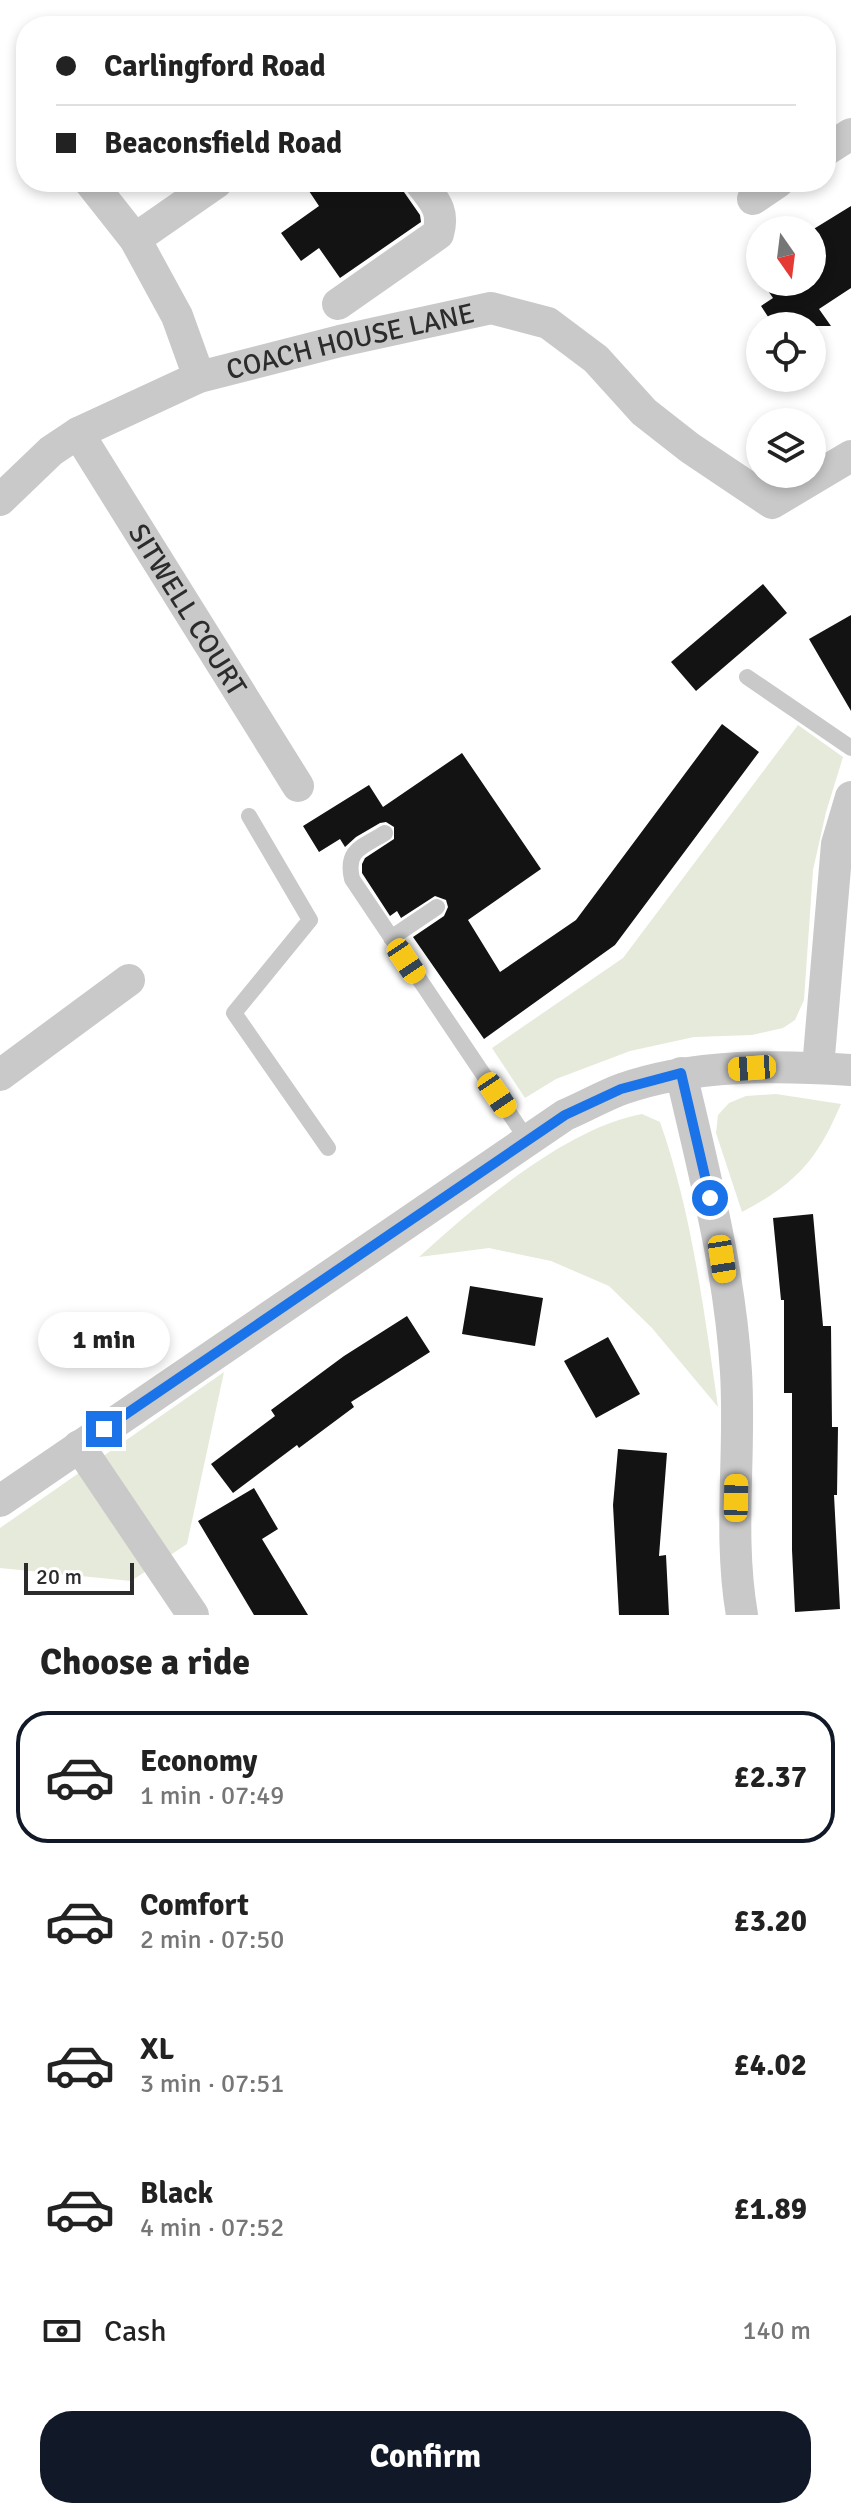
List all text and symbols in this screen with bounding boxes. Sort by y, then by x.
text: Carlingford Road [104,48,326,85]
text: Beaconsfield Road [104,125,342,162]
north arrow [746,216,826,296]
map controls [746,216,826,488]
street label: COACH HOUSE LANE [223,296,477,387]
button: locate [746,312,826,392]
button: layers [746,408,826,488]
street label: SITWELL COURT [121,518,254,702]
car [383,934,429,988]
car [727,1054,777,1082]
car [474,1068,520,1122]
route start [692,1180,728,1216]
car [706,1233,738,1285]
callout: 1 min [38,1313,170,1369]
text: 1 min [73,1324,135,1356]
route end [86,1411,122,1447]
car [724,1474,748,1522]
scale bar [24,1559,134,1595]
text: 20 m [36,1563,82,1590]
text: Choose a ride [40,1640,250,1685]
icon: car [44,1741,116,1813]
text: Economy [140,1743,257,1780]
text: £2.37 [734,1759,807,1796]
text: 1 min · 07:49 [140,1780,284,1812]
icon: car [44,1885,116,1957]
text: Comfort [140,1887,249,1924]
text: £3.20 [734,1903,807,1940]
text: 2 min · 07:50 [140,1924,284,1956]
icon: car [44,2029,116,2101]
text: XL [140,2031,174,2068]
text: £4.02 [734,2047,807,2084]
text: 3 min · 07:51 [140,2068,284,2100]
icon: car [44,2173,116,2245]
text: Black [140,2175,213,2212]
text: £1.89 [734,2191,807,2228]
text: 4 min · 07:52 [140,2212,284,2244]
icon: cash [40,2309,84,2353]
text: Cash [104,2313,167,2350]
text: 140 m [742,2315,811,2347]
button: Confirm [40,2411,811,2503]

